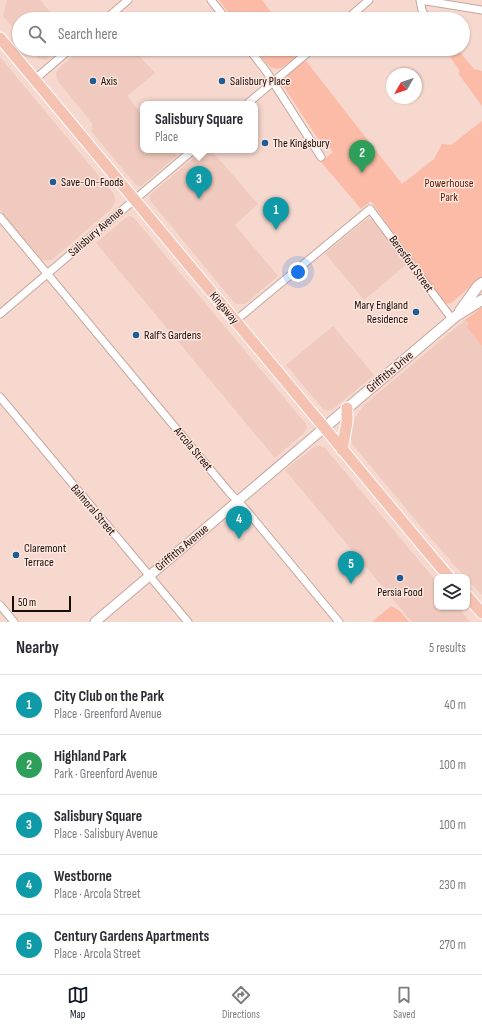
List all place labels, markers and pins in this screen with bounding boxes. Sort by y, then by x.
place label: Axis [100,74,117,89]
place label: Salisbury Place [230,74,291,89]
marker: Axis [88,76,98,86]
marker: Salisbury Place [217,76,227,86]
place label: The Kingsbury [273,136,330,151]
marker: The Kingsbury [260,138,270,148]
pin: 2 [349,140,375,173]
pin: 3 [186,166,212,199]
place label: Save-On-Foods [61,175,124,190]
marker: Save-On-Foods [48,177,58,187]
pin: 1 [263,197,289,230]
place label: Mary England Residence [354,298,408,327]
marker: Mary England Residence [411,307,421,317]
place label: Ralf's Gardens [144,328,201,343]
marker: Ralf's Gardens [131,330,141,340]
pin: 4 [226,506,252,539]
place label: Claremont Terrace [24,541,67,570]
marker: Claremont Terrace [11,550,21,560]
pin: 5 [338,551,364,584]
marker: Persia Food [395,573,405,583]
place label: Persia Food [377,585,423,600]

